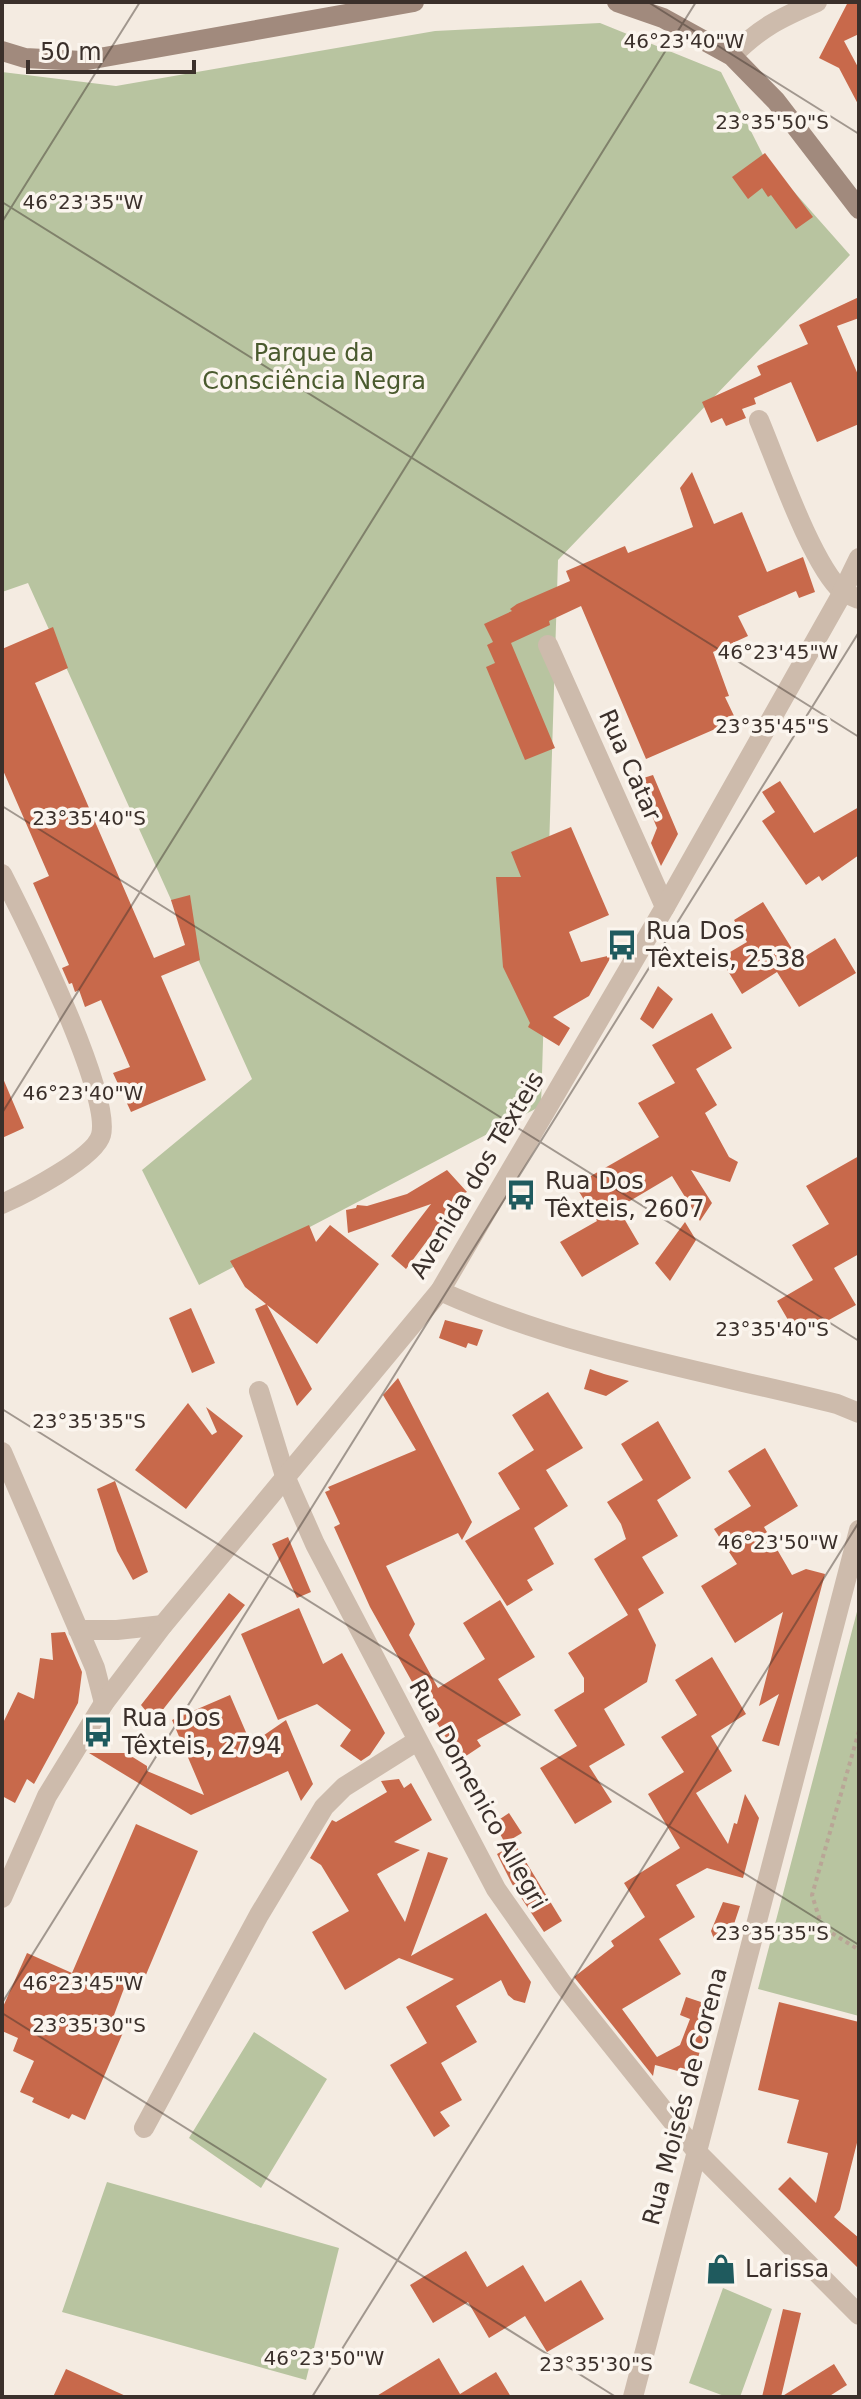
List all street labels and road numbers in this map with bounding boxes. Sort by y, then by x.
street label: Rua Catar [593,705,667,825]
street label: Avenida dos Têxteis [404,1066,550,1284]
street label: Rua Domenico Allegri [403,1674,553,1914]
street label: Rua Moisés de Corena [637,1964,733,2228]

